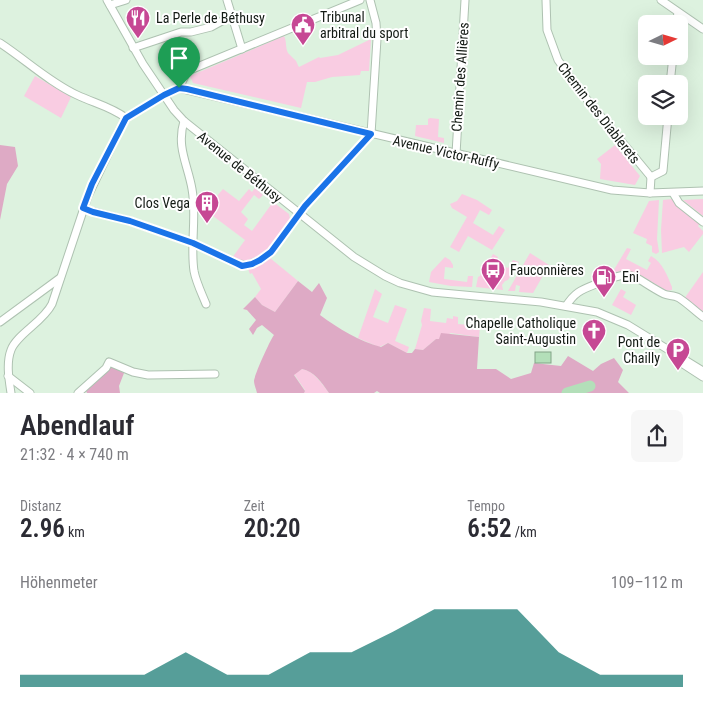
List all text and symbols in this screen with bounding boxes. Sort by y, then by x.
restaurant icon: La Perle de Béthusy [125,5,151,39]
place label: Tribunal arbitral du sport [320,9,408,41]
place label: La Perle de Béthusy [156,10,265,26]
public building icon: Tribunal arbitral du sport [290,12,316,46]
north arrow [638,15,688,65]
map controls [638,15,688,125]
street label: Chemin des Allières [448,22,472,132]
pin [158,37,200,88]
icon: arrive [165,44,193,72]
street label: Chemin des Diablerets [555,59,643,167]
button: layers [638,75,688,125]
street label: Avenue de Béthusy [194,128,286,206]
street label: Avenue Victor-Ruffy [391,132,501,172]
building icon: Clos Vega [194,190,220,224]
place label: Clos Vega [135,195,190,211]
bus stop icon: Fauconnières [480,257,506,291]
place label: Fauconnières [510,262,584,278]
fuel station icon: Eni [591,264,617,298]
place label: Eni [622,269,639,285]
place label: Chapelle Catholique Saint-Augustin [466,315,576,347]
church icon: Chapelle Catholique Saint-Augustin [581,318,607,352]
place label: Pont de Chailly [618,334,660,366]
parking icon: Pont de Chailly [665,337,691,371]
text: Abendlauf [20,409,134,442]
button: share [631,410,683,462]
text: 21:32 · 4 × 740 m [20,445,129,464]
text: Distanz [20,498,61,514]
text: Zeit [244,498,265,514]
text: Tempo [467,498,505,514]
text: 2.96 [20,514,65,543]
text: 20:20 [244,514,301,543]
text: 6:52 [467,514,512,543]
text: km [65,524,85,540]
text: /km [512,524,537,540]
text: Höhenmeter [20,573,98,592]
text: 109–112 m [611,573,683,592]

